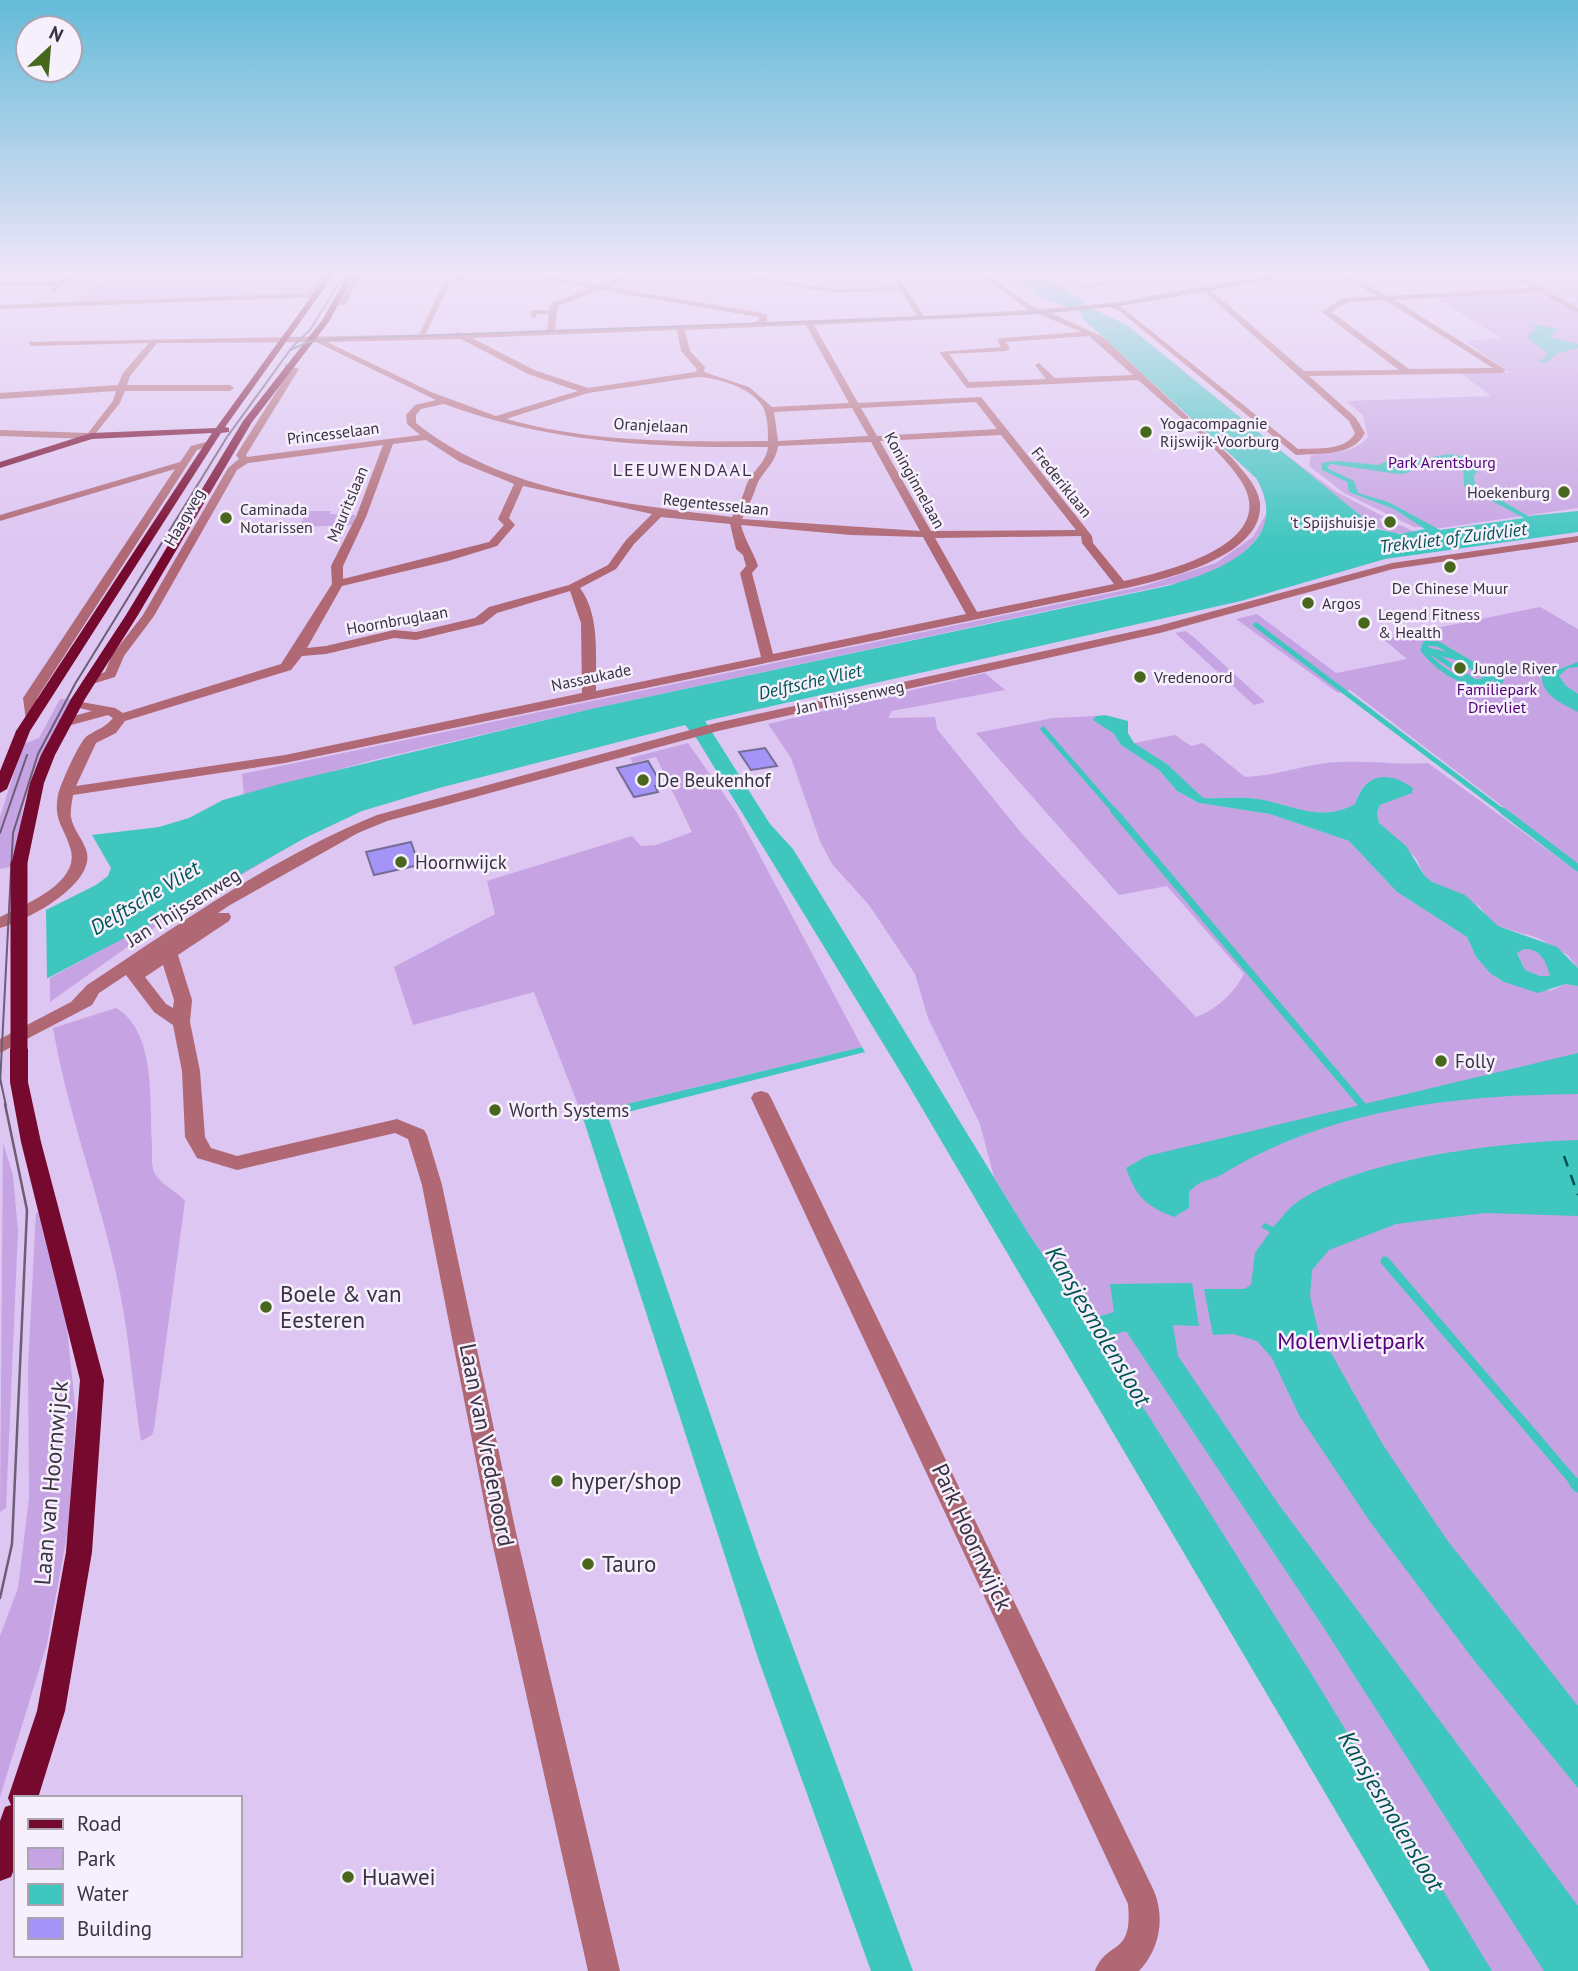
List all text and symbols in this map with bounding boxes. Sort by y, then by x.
north arrow [14,14,84,84]
text: N [46,20,67,47]
street label: Oranjelaan [613,413,689,437]
place label: Yogacompagnie Rijswijk-Voorburg [1160,413,1279,451]
street label: Princesselaan [286,417,380,449]
marker: Yogacompagnie Rijswijk-Voorburg [1138,424,1154,440]
street label: Koninginnelaan [880,428,950,532]
street label: Frederiklaan [1027,443,1097,521]
park label: Park Arentsburg [1388,452,1496,472]
district label: LEEUWENDAAL [613,458,753,481]
street label: Mauritslaan [322,463,372,545]
place label: Hoekenburg [1467,482,1550,502]
marker: Hoekenburg [1556,484,1572,500]
street label: Haagweg [159,485,209,549]
street label: Regentesselaan [662,488,770,520]
place label: Caminada Notarissen [240,499,313,537]
marker: Caminada Notarissen [218,510,234,526]
place label: 't Spijshuisje [1290,512,1376,532]
marker: 't Spijshuisje [1382,514,1398,530]
water label: Trekvliet of Zuidvliet [1378,517,1529,558]
marker: De Chinese Muur [1442,559,1458,575]
place label: De Chinese Muur [1392,578,1509,598]
place label: Argos [1322,593,1361,613]
marker: Argos [1300,595,1316,611]
street label: Hoornbruglaan [345,601,449,639]
place label: Legend Fitness & Health [1378,604,1480,642]
marker: Legend Fitness & Health [1356,615,1372,631]
water label: Delftsche Vliet [756,658,865,705]
place label: Jungle River [1473,658,1557,678]
street label: Nassaukade [549,659,633,695]
marker: Jungle River [1452,660,1468,676]
place label: Vredenoord [1153,667,1233,687]
marker: Vredenoord [1132,669,1148,685]
street label: Jan Thijssenweg [793,676,906,718]
park label: Familiepark Drievliet [1457,679,1537,717]
place label: De Beukenhof [657,768,771,792]
marker: De Beukenhof [635,772,651,788]
place label: Hoornwijck [415,850,507,874]
water label: Delftsche Vliet [85,854,206,941]
marker: Hoornwijck [393,854,409,870]
street label: Jan Thijssenweg [121,862,245,952]
place label: Folly [1455,1049,1495,1073]
marker: Folly [1433,1053,1449,1069]
place label: Worth Systems [509,1098,629,1122]
marker: Worth Systems [487,1102,503,1118]
water label: Kansjesmolensloot [1038,1240,1159,1413]
place label: Boele & van Eesteren [280,1279,402,1334]
marker: Boele & van Eesteren [258,1299,274,1315]
park label: Molenvlietpark [1277,1326,1425,1355]
street label: Laan van Vredenoord [454,1341,521,1549]
street label: Laan van Hoornwijck [27,1380,74,1586]
street label: Park Hoornwijck [926,1459,1019,1615]
place label: hyper/shop [571,1466,681,1495]
marker: hyper/shop [549,1473,565,1489]
place label: Tauro [602,1549,656,1578]
marker: Tauro [580,1556,596,1572]
water label: Kansjesmolensloot [1331,1725,1452,1898]
legend [14,1796,242,1957]
text: Road [77,1810,121,1837]
text: Park [77,1845,116,1872]
place label: Huawei [362,1862,436,1891]
marker: Huawei [340,1869,356,1885]
text: Water [77,1880,129,1907]
text: Building [77,1915,152,1942]

